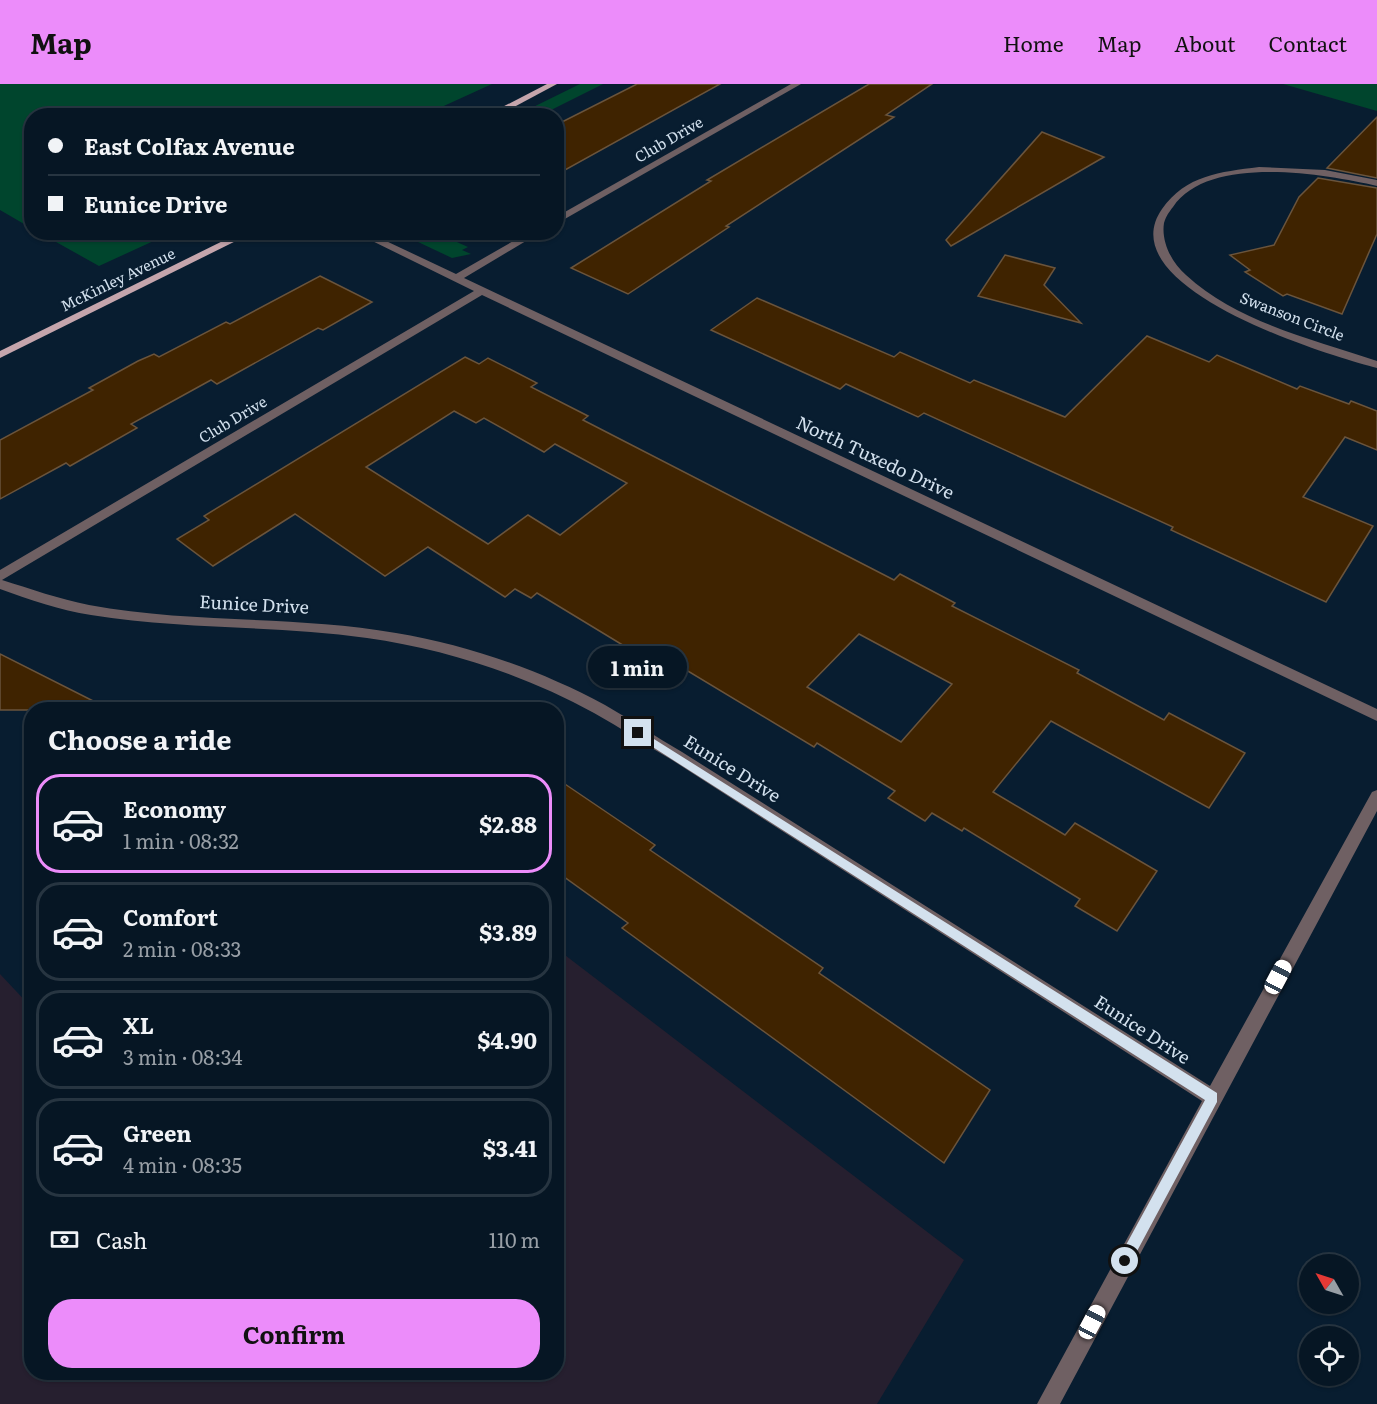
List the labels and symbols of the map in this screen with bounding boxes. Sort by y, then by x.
street label: Club Drive [630,110,707,168]
street label: McKinley Avenue [56,241,179,316]
street label: Swanson Circle [1237,285,1348,346]
street label: Club Drive [194,389,271,448]
street label: North Tuxedo Drive [792,408,959,505]
street label: Eunice Drive [199,587,310,620]
callout: 1 min [588,646,688,688]
route end [624,719,651,746]
street label: Eunice Drive [679,727,786,808]
car [1262,957,1294,997]
street label: Eunice Drive [1089,988,1196,1070]
route start [1111,1247,1138,1274]
north arrow [1299,1254,1359,1314]
car [1076,1302,1108,1342]

